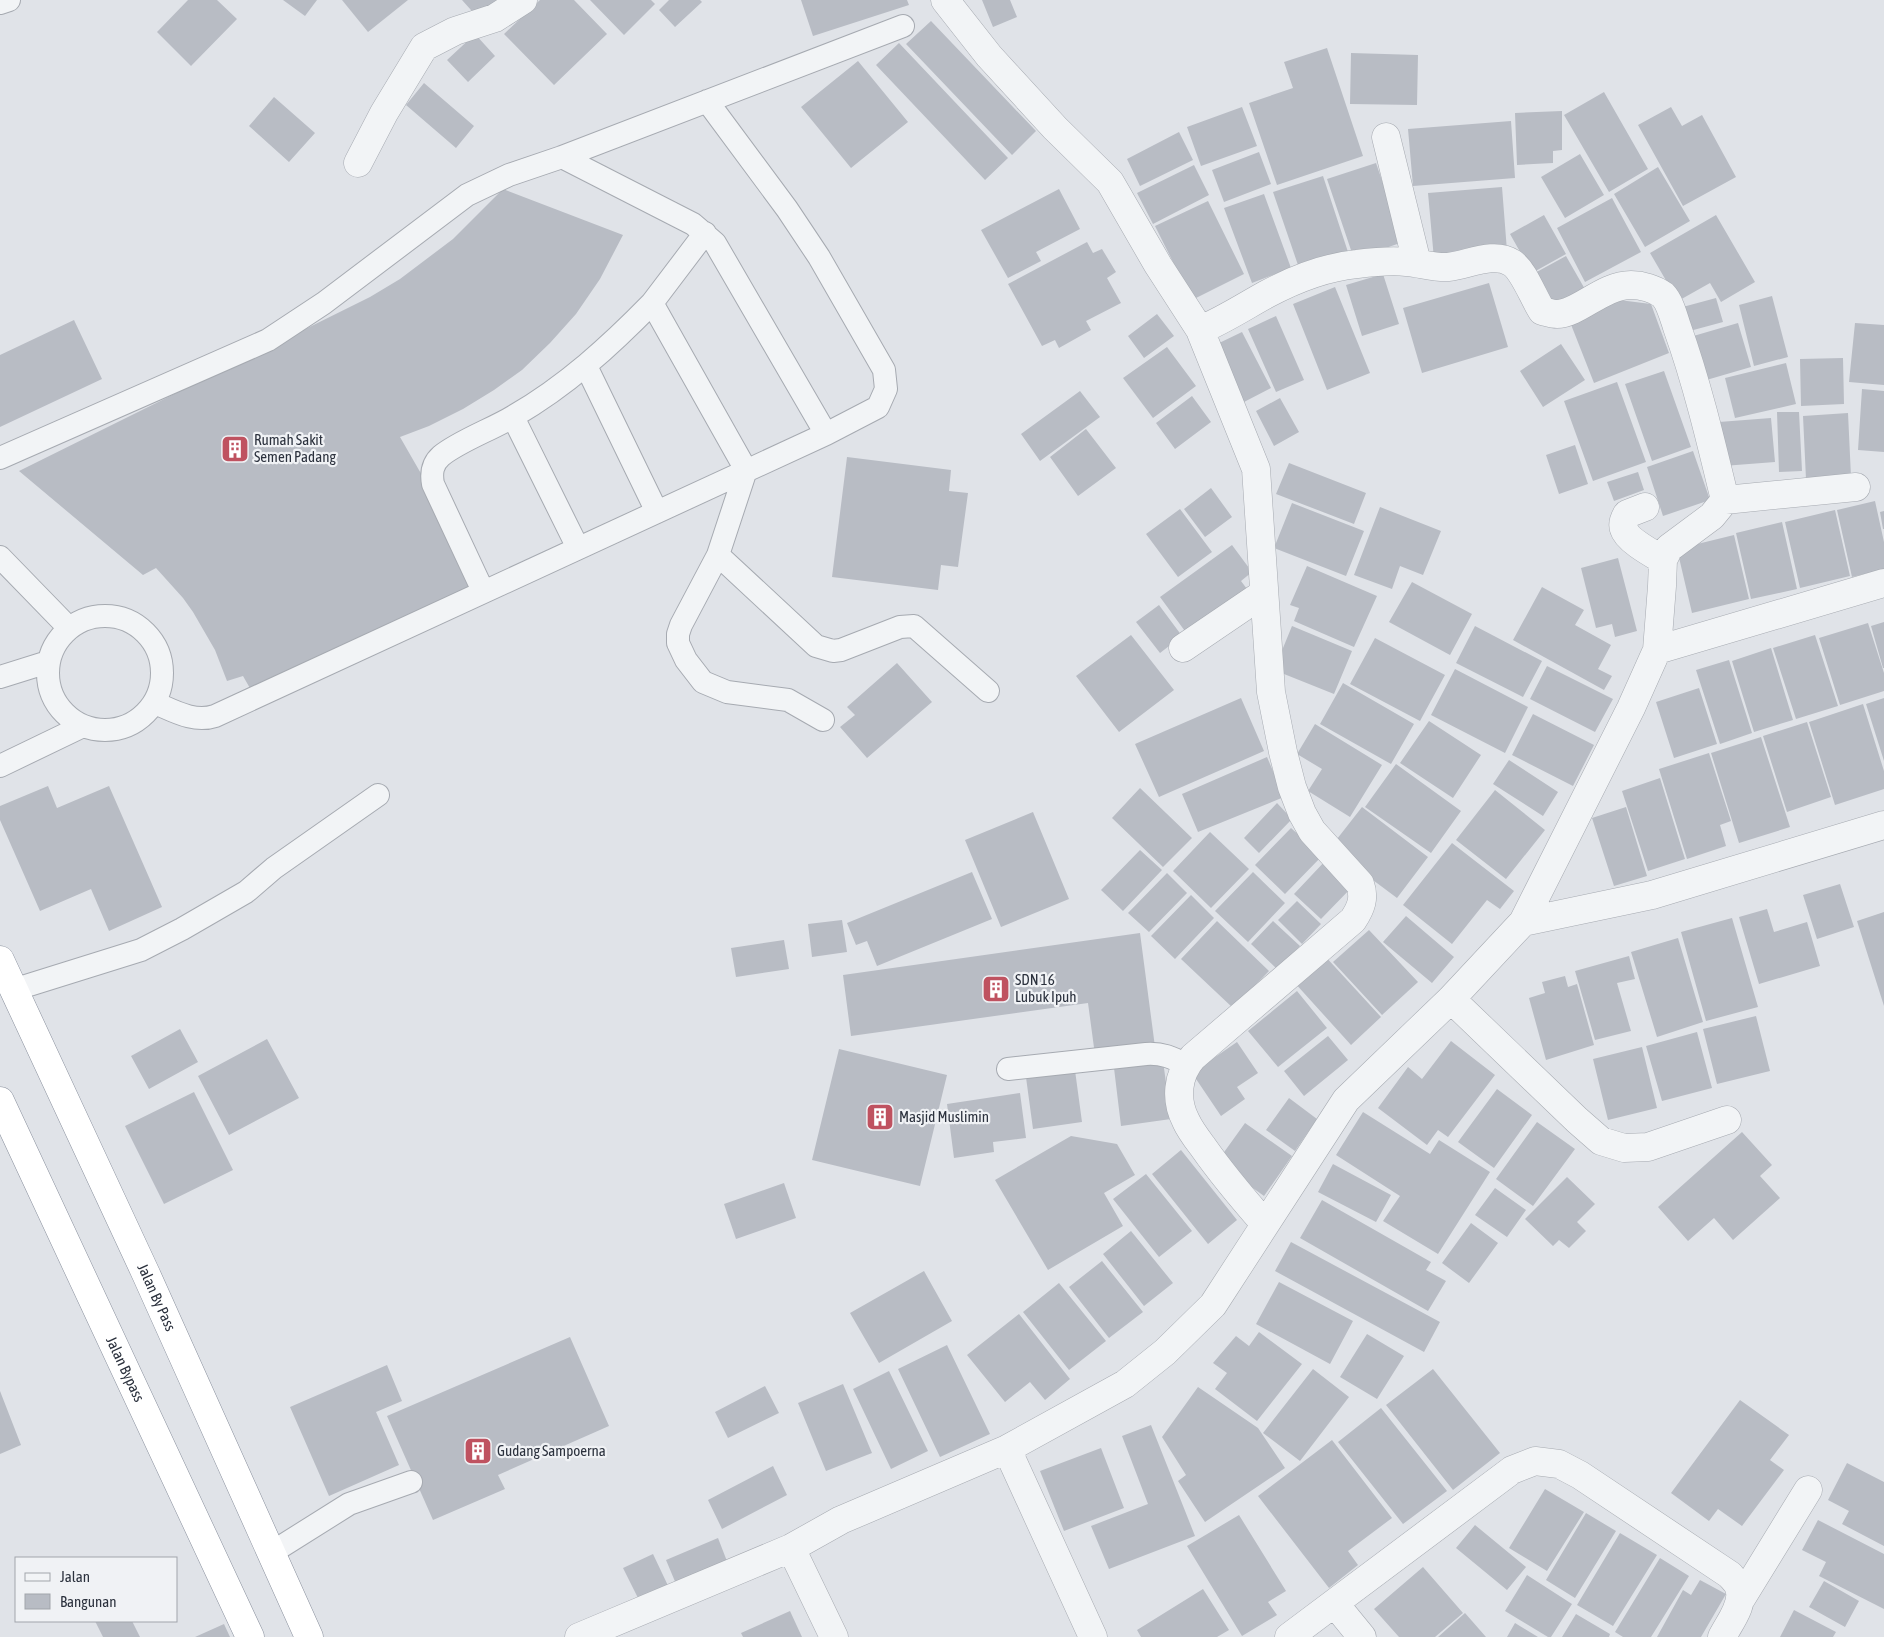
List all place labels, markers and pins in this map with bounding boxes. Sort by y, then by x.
place label: Rumah Sakit Semen Padang [254,431,336,465]
building icon: Rumah Sakit Semen Padang [220,434,250,464]
place label: SDN 16 Lubuk Ipuh [1015,971,1077,1005]
building icon: SDN 16 Lubuk Ipuh [981,974,1011,1004]
building icon: Masjid Muslimin [865,1102,895,1132]
place label: Masjid Muslimin [899,1108,989,1125]
building icon: Gudang Sampoerna [463,1436,493,1466]
place label: Gudang Sampoerna [497,1442,606,1459]

